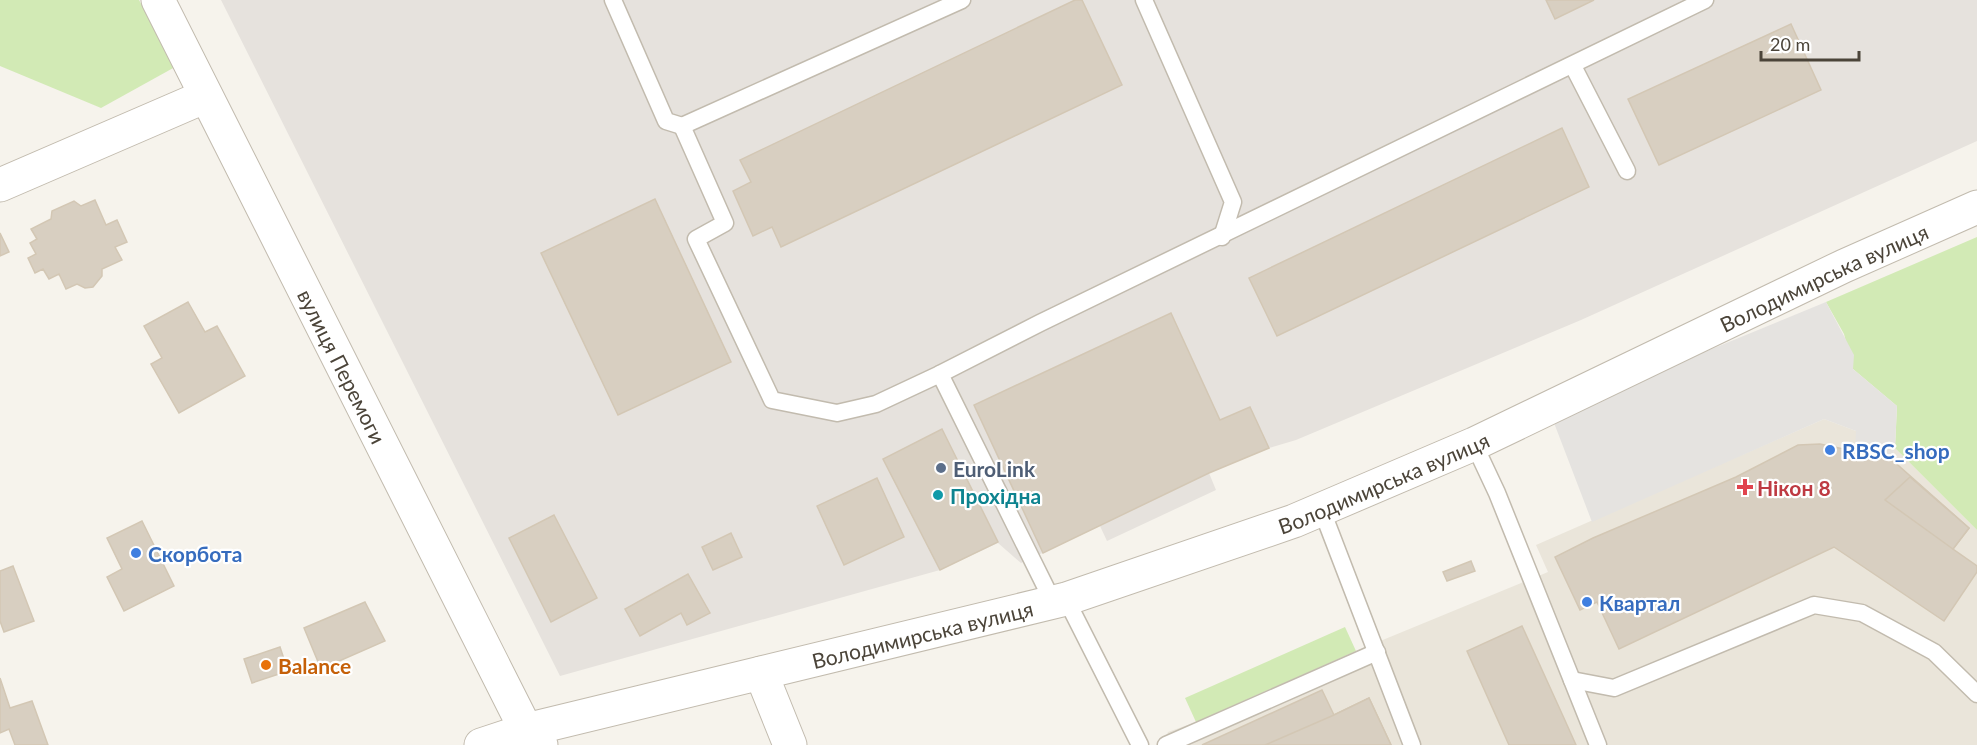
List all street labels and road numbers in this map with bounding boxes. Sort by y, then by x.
street label: Володимирська вулиця [1715,218,1932,336]
street label: вулиця Перемоги [293,285,392,447]
street label: Володимирська вулиця [1275,426,1493,538]
street label: Володимирська вулиця [809,595,1036,673]

